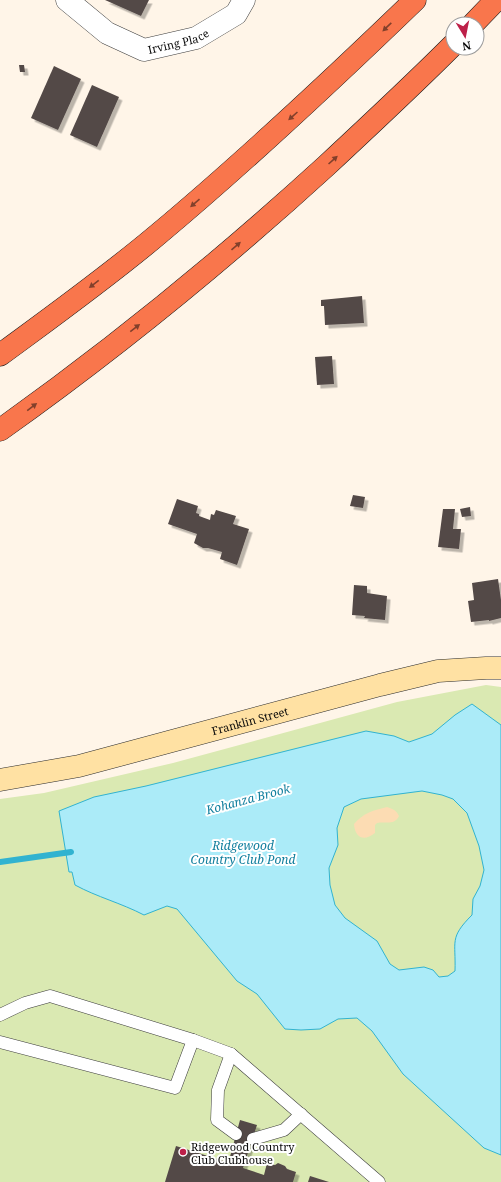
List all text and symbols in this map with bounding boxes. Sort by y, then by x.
north arrow [445,16,485,56]
one-way arrow [382,22,392,32]
street label: Irving Place [146,25,211,56]
text: N [461,38,472,55]
one-way arrow [288,111,297,120]
one-way arrow [328,155,338,164]
one-way arrow [190,198,201,207]
one-way arrow [230,242,241,251]
one-way arrow [89,280,100,289]
one-way arrow [129,324,140,332]
one-way arrow [26,403,37,411]
street label: Franklin Street [210,703,290,738]
water label: Kohanza Brook [203,779,293,819]
water label: Ridgewood Country Club Pond [191,837,296,868]
place label: Ridgewood Country Club Clubhouse [191,1139,295,1167]
marker: Ridgewood Country Club Clubhouse [178,1147,188,1157]

